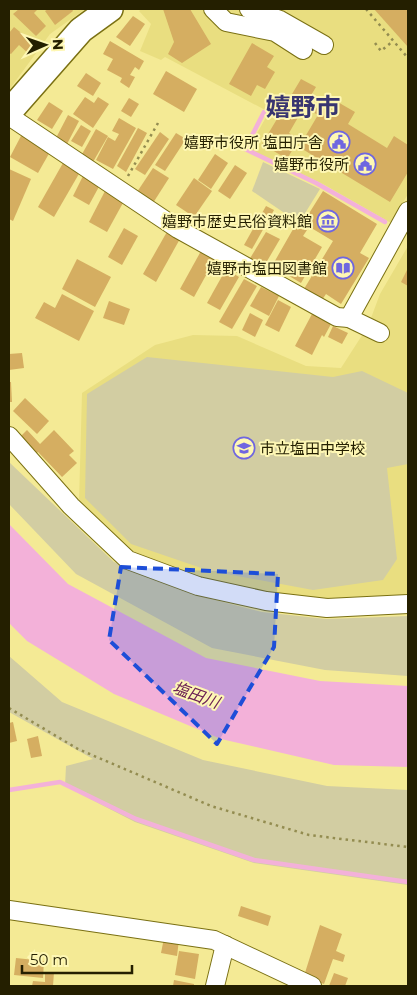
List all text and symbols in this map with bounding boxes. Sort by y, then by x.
north arrow [20,20,70,70]
text: N [49,39,67,51]
district label: 嬉野市 [265,92,341,122]
public building icon: 嬉野市役所 塩田庁舎 [327,130,351,154]
place label: 嬉野市役所 塩田庁舎 [184,133,323,152]
public building icon: 嬉野市役所 [353,152,377,176]
place label: 嬉野市役所 [274,155,349,174]
museum icon: 嬉野市歴史民俗資料館 [316,209,340,233]
place label: 嬉野市歴史民俗資料館 [162,212,312,231]
library icon: 嬉野市塩田図書館 [331,256,355,280]
place label: 嬉野市塩田図書館 [207,259,327,278]
school or university icon: 市立塩田中学校 [232,436,256,460]
place label: 市立塩田中学校 [260,439,365,458]
water label: 塩田川 [170,678,224,713]
scale bar [22,942,132,974]
text: 50 m [30,950,68,969]

